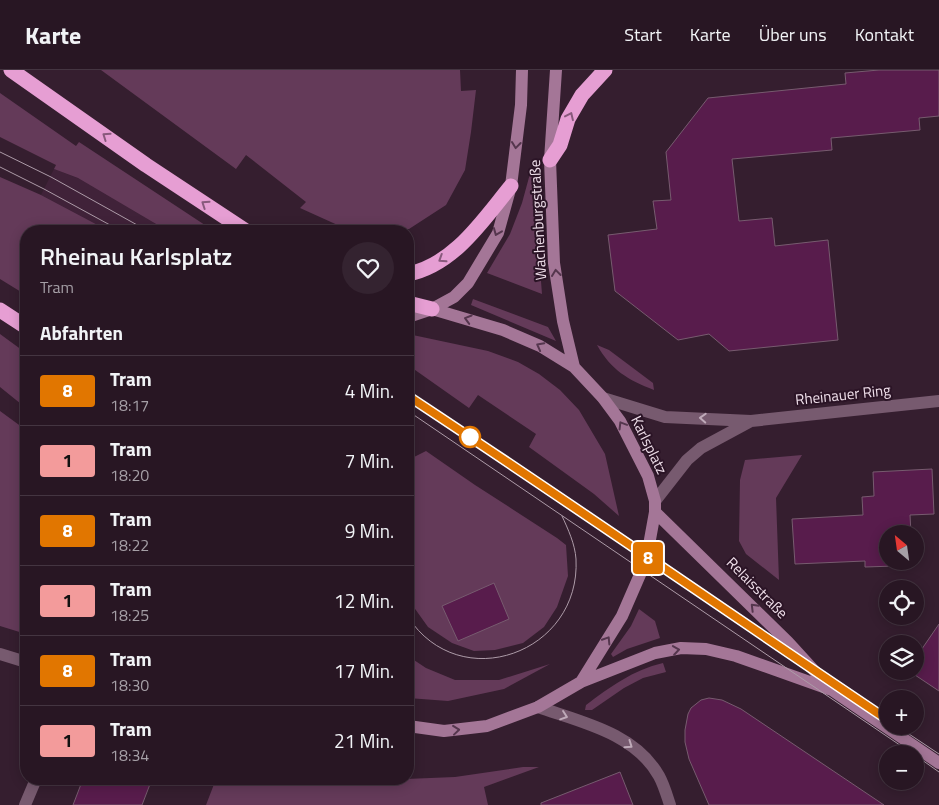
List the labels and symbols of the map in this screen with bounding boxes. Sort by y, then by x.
one-way arrow [564,113,574,122]
one-way arrow [103,134,112,142]
one-way arrow [511,141,522,149]
street label: Wachenburgstraße [523,159,552,281]
one-way arrow [201,201,211,210]
one-way arrow [493,227,503,236]
one-way arrow [438,252,447,262]
one-way arrow [551,269,562,277]
one-way arrow [464,315,472,325]
one-way arrow [536,342,545,352]
street label: Rheinauer Ring [794,378,892,411]
street label: Karlsplatz [625,412,674,478]
one-way arrow [698,413,706,424]
one-way arrow [618,422,628,431]
unlabelled marker [459,426,481,448]
north arrow [879,525,924,570]
line badge: 8 [632,542,664,574]
street label: Relaisstraße [721,552,793,624]
one-way arrow [751,604,760,613]
one-way arrow [600,637,610,646]
one-way arrow [672,645,681,655]
one-way arrow [559,710,568,720]
one-way arrow [452,725,460,736]
one-way arrow [624,739,633,748]

